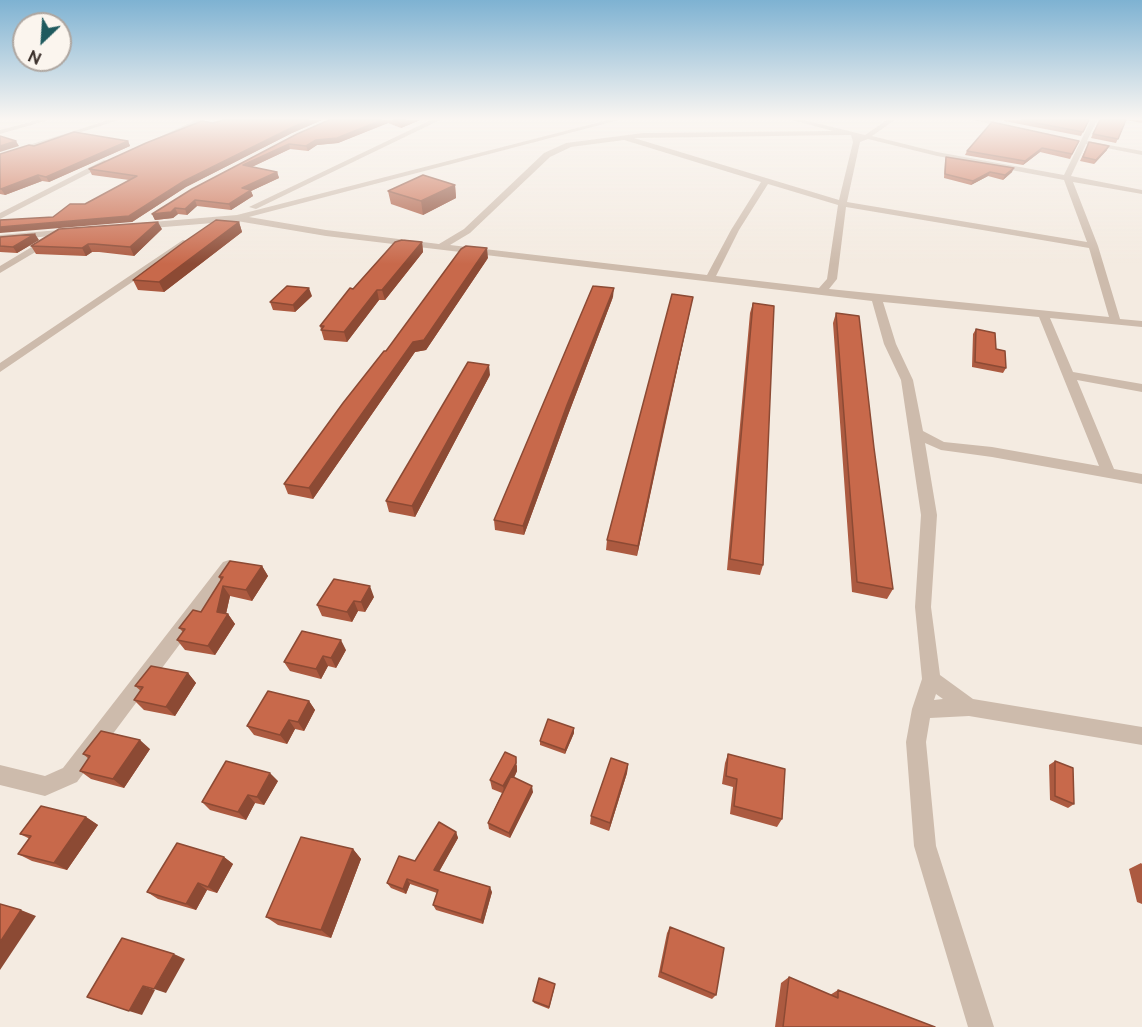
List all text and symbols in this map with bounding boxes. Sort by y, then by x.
north arrow [12,12,72,72]
text: N [25,46,45,68]

